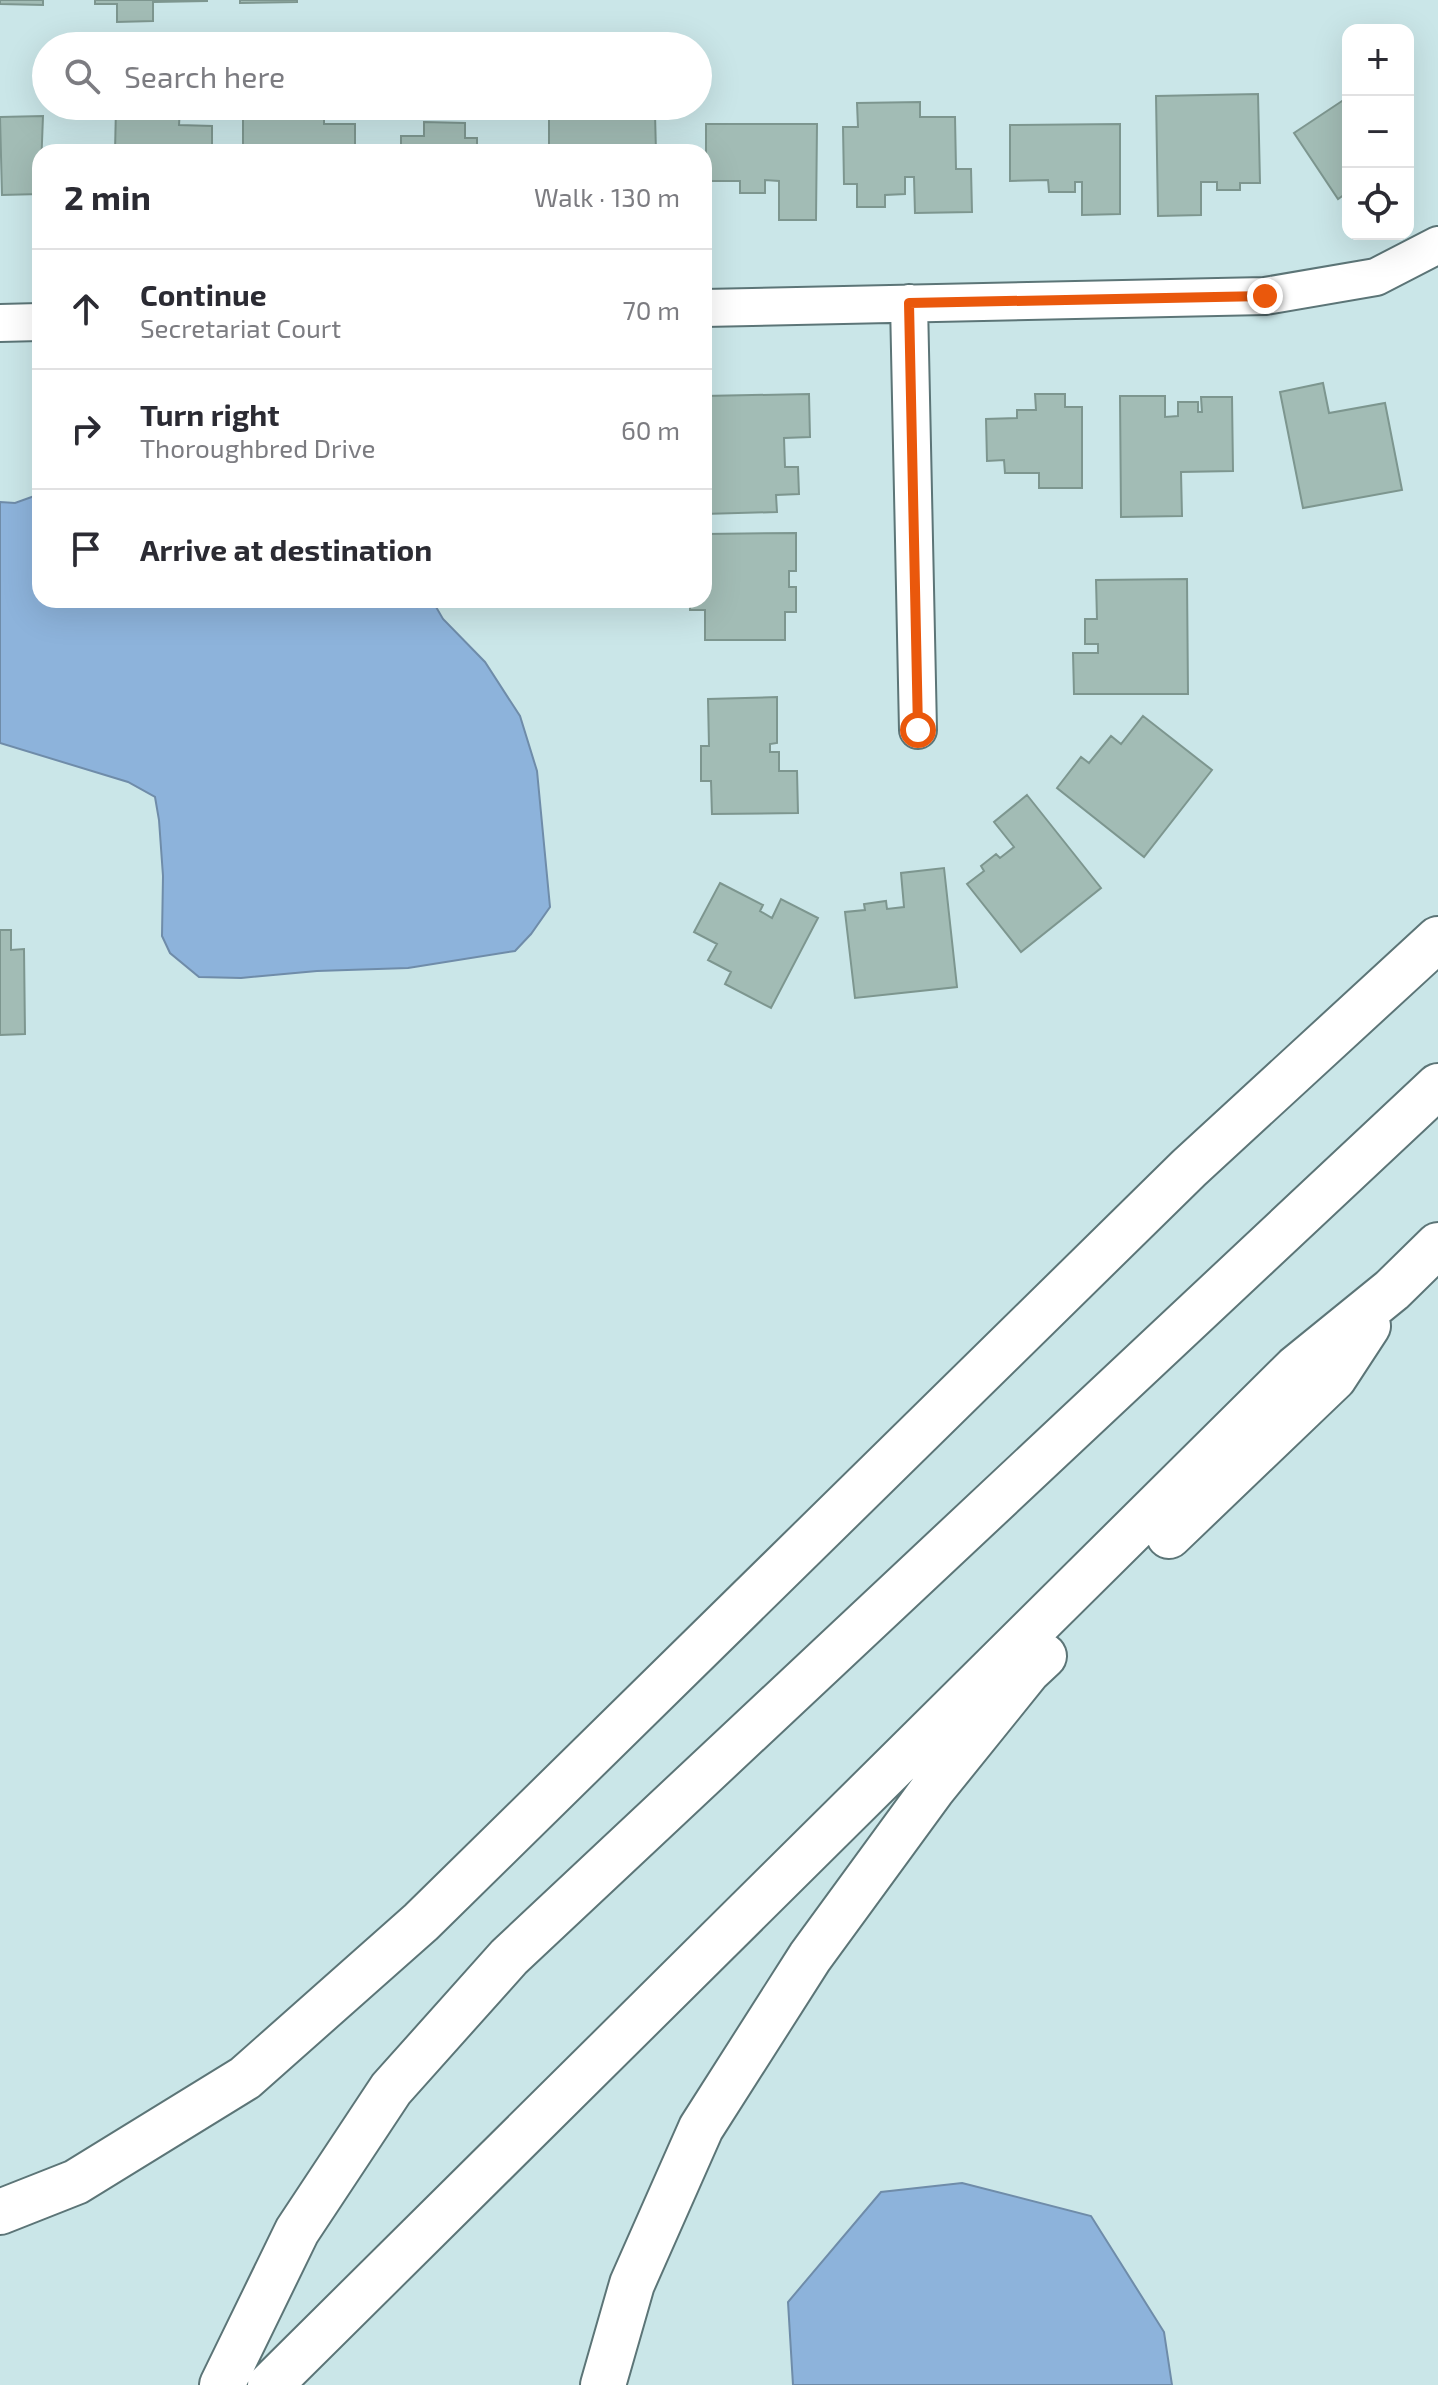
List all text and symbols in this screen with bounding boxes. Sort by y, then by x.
map controls [1342,24,1414,240]
button: + [1342,24,1414,96]
search box [32,32,712,120]
icon: search [60,54,104,98]
text: Search here [124,58,285,94]
button: − [1342,96,1414,168]
button: locate [1342,168,1414,240]
text: 2 min [64,176,151,217]
text: Walk · 130 m [534,181,680,212]
text: Continue [140,276,267,312]
route end [1247,278,1283,314]
icon: ahead [64,287,108,331]
text: 70 m [622,294,680,325]
text: Secretariat Court [140,312,341,343]
text: Turn right [140,396,280,432]
icon: right [64,407,108,451]
text: 60 m [621,414,680,445]
text: Thoroughbred Drive [140,432,376,463]
icon: arrive [64,527,108,571]
text: Arrive at destination [140,531,432,567]
route start [900,712,936,748]

